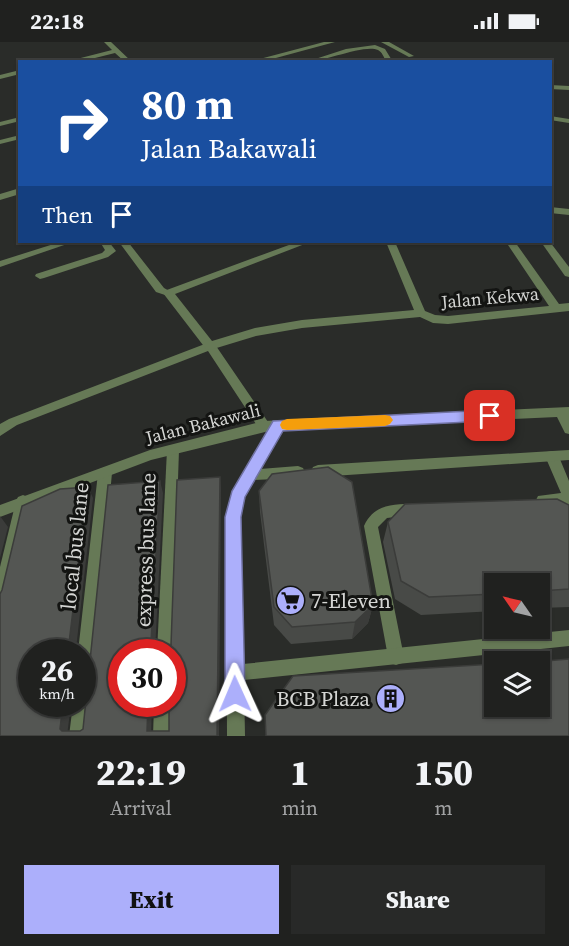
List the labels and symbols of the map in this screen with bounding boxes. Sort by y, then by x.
street label: Jalan Kekwa [439,281,541,314]
pin [464,390,515,441]
street label: Jalan Bakawali [142,397,263,450]
street label: express bus lane [128,472,163,628]
street label: local bus lane [53,481,96,611]
north arrow [484,573,550,639]
supermarket icon: 7-Eleven [274,585,306,617]
place label: 7-Eleven [311,586,391,615]
speed limit sign: 30 [108,639,186,717]
position arrow [203,662,267,726]
building icon: BCB Plaza [375,683,407,715]
place label: BCB Plaza [276,684,370,713]

